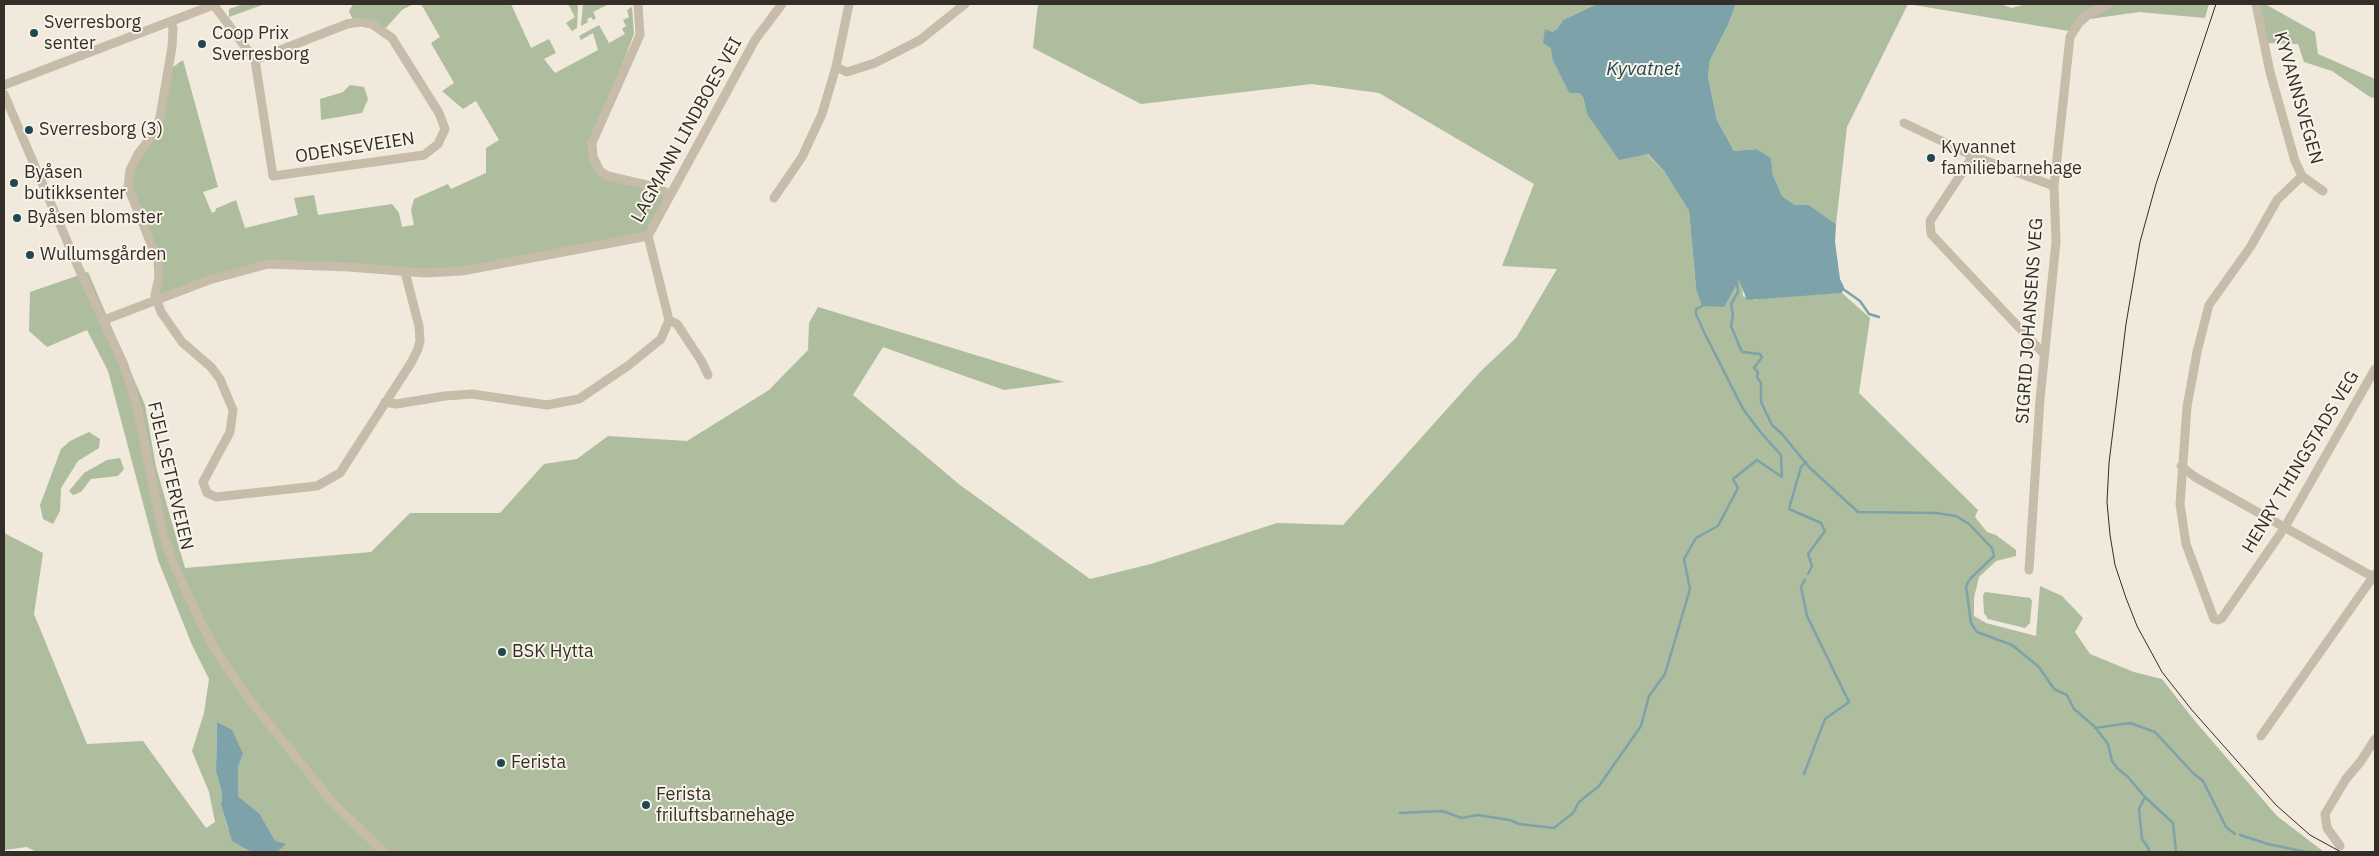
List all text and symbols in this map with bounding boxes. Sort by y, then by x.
place label: Sverresborg senter [44,12,141,54]
place label: Coop Prix Sverresborg [212,23,309,66]
marker: Sverresborg senter [28,27,40,39]
street label: KYVANNSVEGEN [2269,29,2327,167]
street label: LAGMANN LINDBOES VEI [627,34,747,226]
marker: Coop Prix Sverresborg [196,38,208,50]
water label: Kyvatnet [1606,59,1680,81]
place label: Sverresborg (3) [39,119,163,141]
marker: Sverresborg (3) [23,124,35,136]
street label: ODENSEVEIEN [294,128,416,168]
place label: Kyvannet familiebarnehage [1941,137,2082,180]
marker: Kyvannet familiebarnehage [1925,152,1937,164]
place label: Byåsen butikksenter [24,162,126,204]
marker: Byåsen butikksenter [8,177,20,189]
place label: Byåsen blomster [27,207,163,229]
marker: Byåsen blomster [11,212,23,224]
street label: SIGRID JOHANSENS VEG [2012,217,2048,425]
place label: Wullumsgården [40,244,167,266]
marker: Wullumsgården [24,249,36,261]
street label: HENRY THINGSTADS VEG [2238,367,2364,557]
street label: FJELLSETERVEIEN [142,400,198,552]
place label: BSK Hytta [512,641,594,663]
marker: BSK Hytta [496,646,508,658]
place label: Ferista [511,752,566,774]
marker: Ferista [495,757,507,769]
place label: Ferista friluftsbarnehage [656,784,795,826]
marker: Ferista friluftsbarnehage [640,799,652,811]

